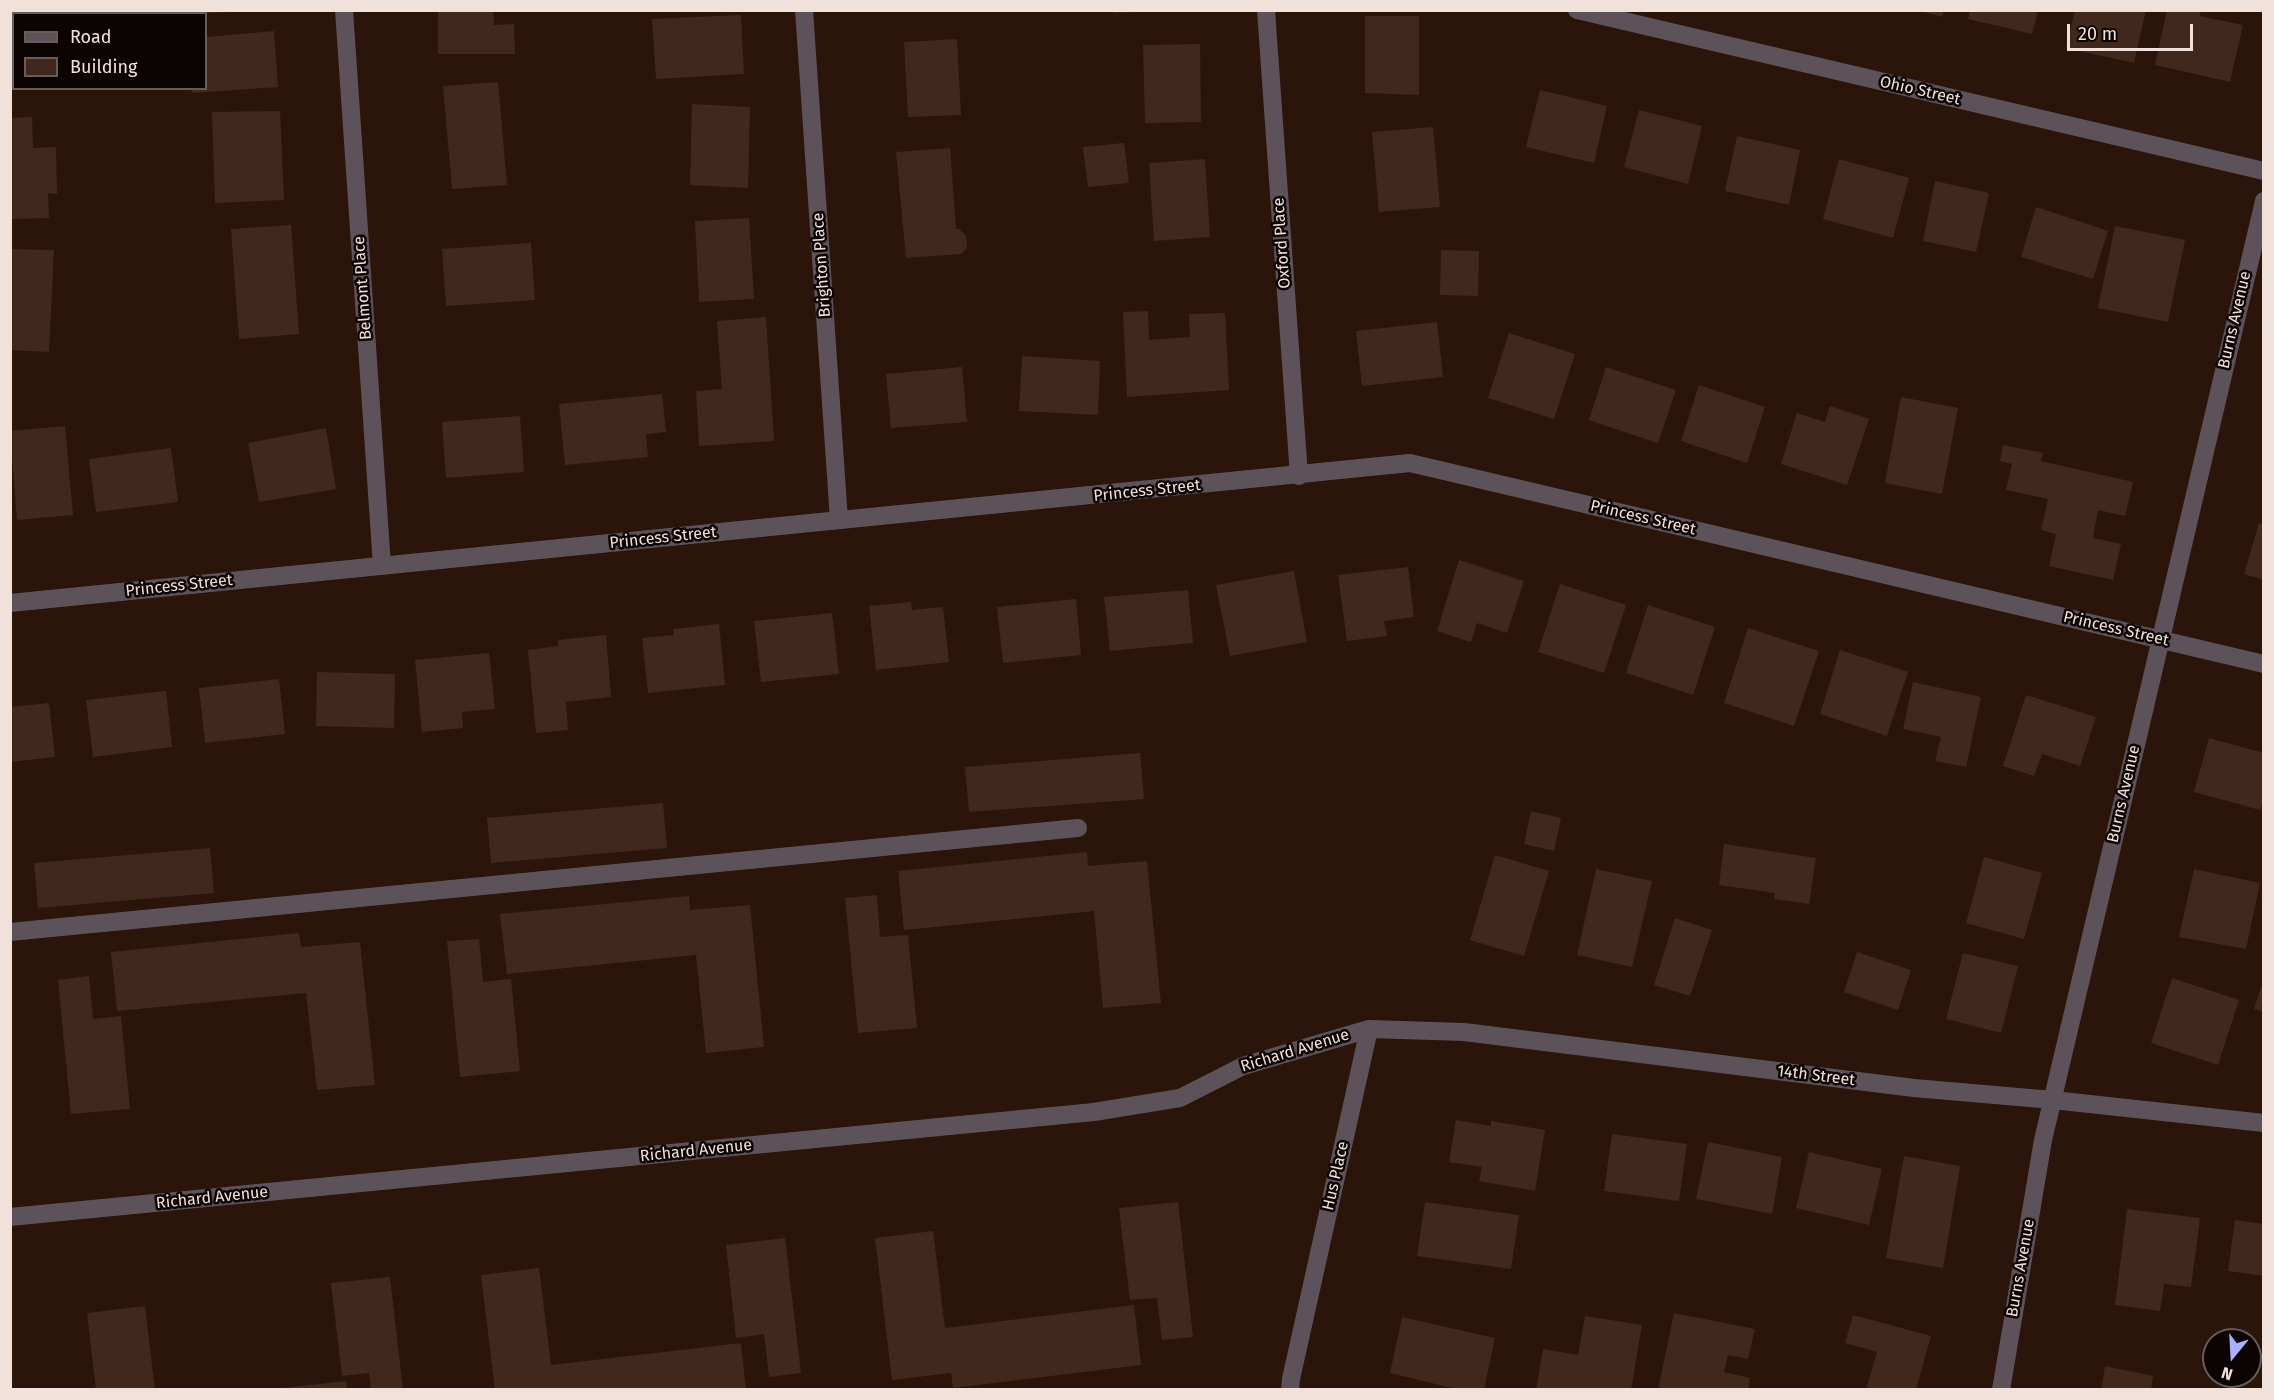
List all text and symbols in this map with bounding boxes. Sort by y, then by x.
legend [12,12,207,90]
scale bar [2070,12,2196,50]
text: 20 m [2078,23,2117,45]
text: Road [70,26,112,48]
text: Building [70,56,137,78]
street label: Ohio Street [1878,72,1962,110]
street label: Oxford Place [1269,197,1295,289]
street label: Brighton Place [809,212,835,318]
street label: Belmont Place [350,235,376,341]
street label: Burns Avenue [2214,269,2256,371]
street label: Princess Street [1093,476,1201,506]
street label: Princess Street [1588,497,1698,539]
street label: Princess Street [609,523,717,553]
street label: Princess Street [125,571,233,601]
street label: Princess Street [2061,608,2171,650]
street label: Burns Avenue [2103,743,2145,845]
street label: Richard Avenue [1238,1025,1352,1077]
street label: 14th Street [1776,1062,1856,1090]
street label: Richard Avenue [639,1136,753,1166]
street label: Hus Place [1319,1140,1353,1212]
street label: Richard Avenue [155,1183,269,1213]
street label: Burns Avenue [2003,1217,2039,1319]
north arrow [2202,1328,2262,1388]
text: N [2219,1363,2235,1384]

